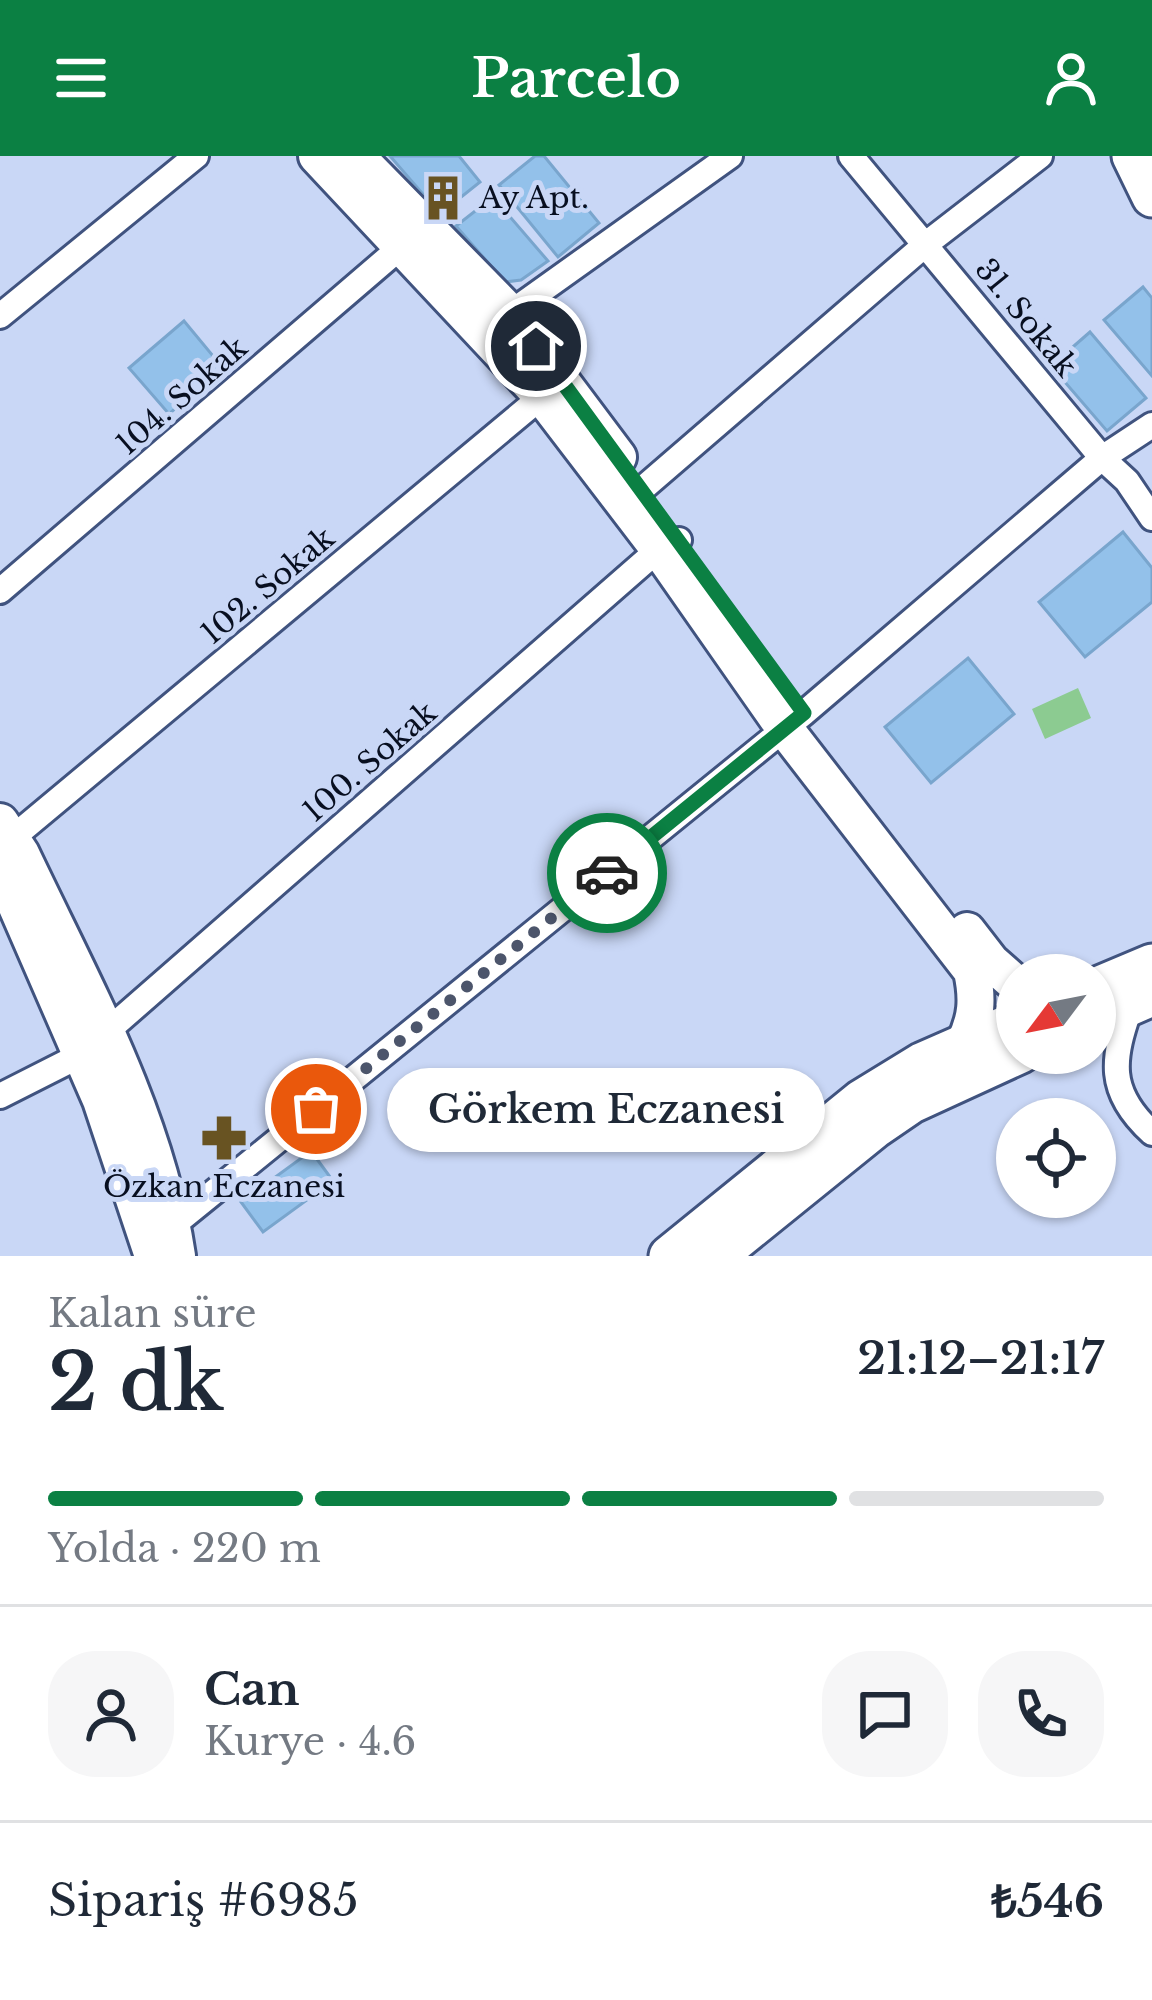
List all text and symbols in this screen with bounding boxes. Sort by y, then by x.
icon: menu [48,45,114,111]
text: Parcelo [471,45,681,112]
icon: person [1038,45,1104,111]
building icon: Ay Apt. [418,173,468,223]
place label: Ay Apt. [478,179,589,216]
street label: 31. Sokak [968,251,1085,385]
pin [485,295,587,397]
icon: home [503,313,569,379]
street label: 104. Sokak [109,328,255,463]
street label: 102. Sokak [194,519,342,652]
street label: 100. Sokak [295,693,444,830]
courier [547,813,667,933]
icon: car [574,840,640,906]
north arrow [996,954,1116,1074]
map controls [996,954,1116,1218]
pin [265,1058,367,1160]
callout: Görkem Eczanesi [388,1067,826,1151]
icon: bag [283,1076,349,1142]
text: Görkem Eczanesi [428,1085,784,1134]
button: locate [996,1098,1116,1218]
pharmacy icon: Özkan Eczanesi [199,1113,249,1163]
place label: Özkan Eczanesi [103,1168,345,1205]
text: Kalan süre [48,1289,257,1338]
text: 21:12–21:17 [857,1330,1104,1386]
text: 2 dk [48,1334,224,1431]
text: Yolda · 220 m [48,1524,321,1573]
button: person [48,1651,174,1777]
button: chat [822,1651,948,1777]
button: phone [978,1651,1104,1777]
text: Can [204,1661,300,1717]
text: Kurye · 4.6 [204,1717,416,1766]
text: Sipariş #6985 [48,1872,359,1928]
text: ₺546 [991,1873,1104,1929]

